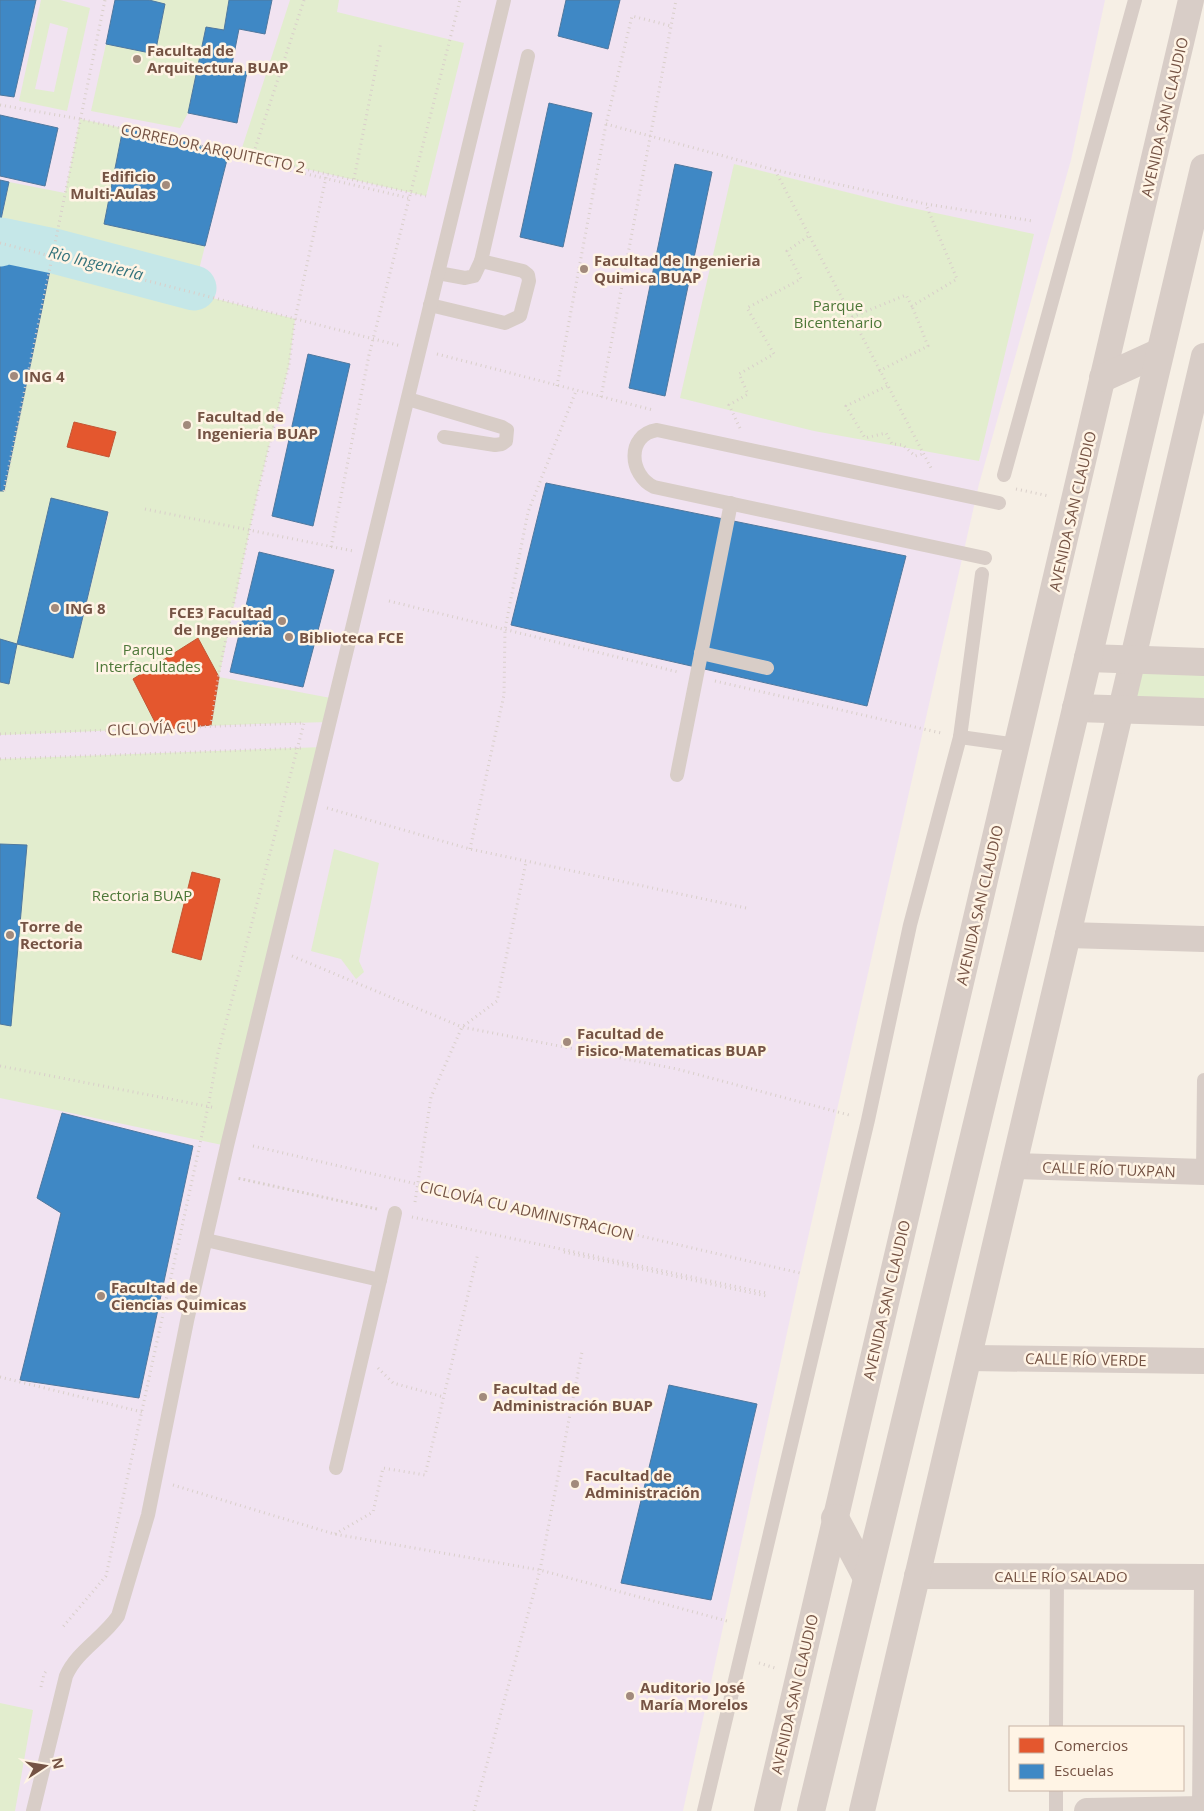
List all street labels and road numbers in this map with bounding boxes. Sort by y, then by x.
street label: AVENIDA SAN CLAUDIO [1136,35,1192,199]
street label: CORREDOR ARQUITECTO 2 [119,119,307,177]
street label: AVENIDA SAN CLAUDIO [1044,429,1100,593]
street label: CICLOVÍA CU [107,716,197,740]
street label: AVENIDA SAN CLAUDIO [951,823,1007,987]
street label: CALLE RÍO TUXPAN [1042,1157,1176,1181]
street label: CICLOVÍA CU ADMINISTRACION [418,1176,636,1244]
street label: AVENIDA SAN CLAUDIO [858,1218,914,1382]
street label: CALLE RÍO VERDE [1025,1348,1147,1370]
street label: CALLE RÍO SALADO [994,1566,1128,1586]
street label: AVENIDA SAN CLAUDIO [766,1612,822,1776]

